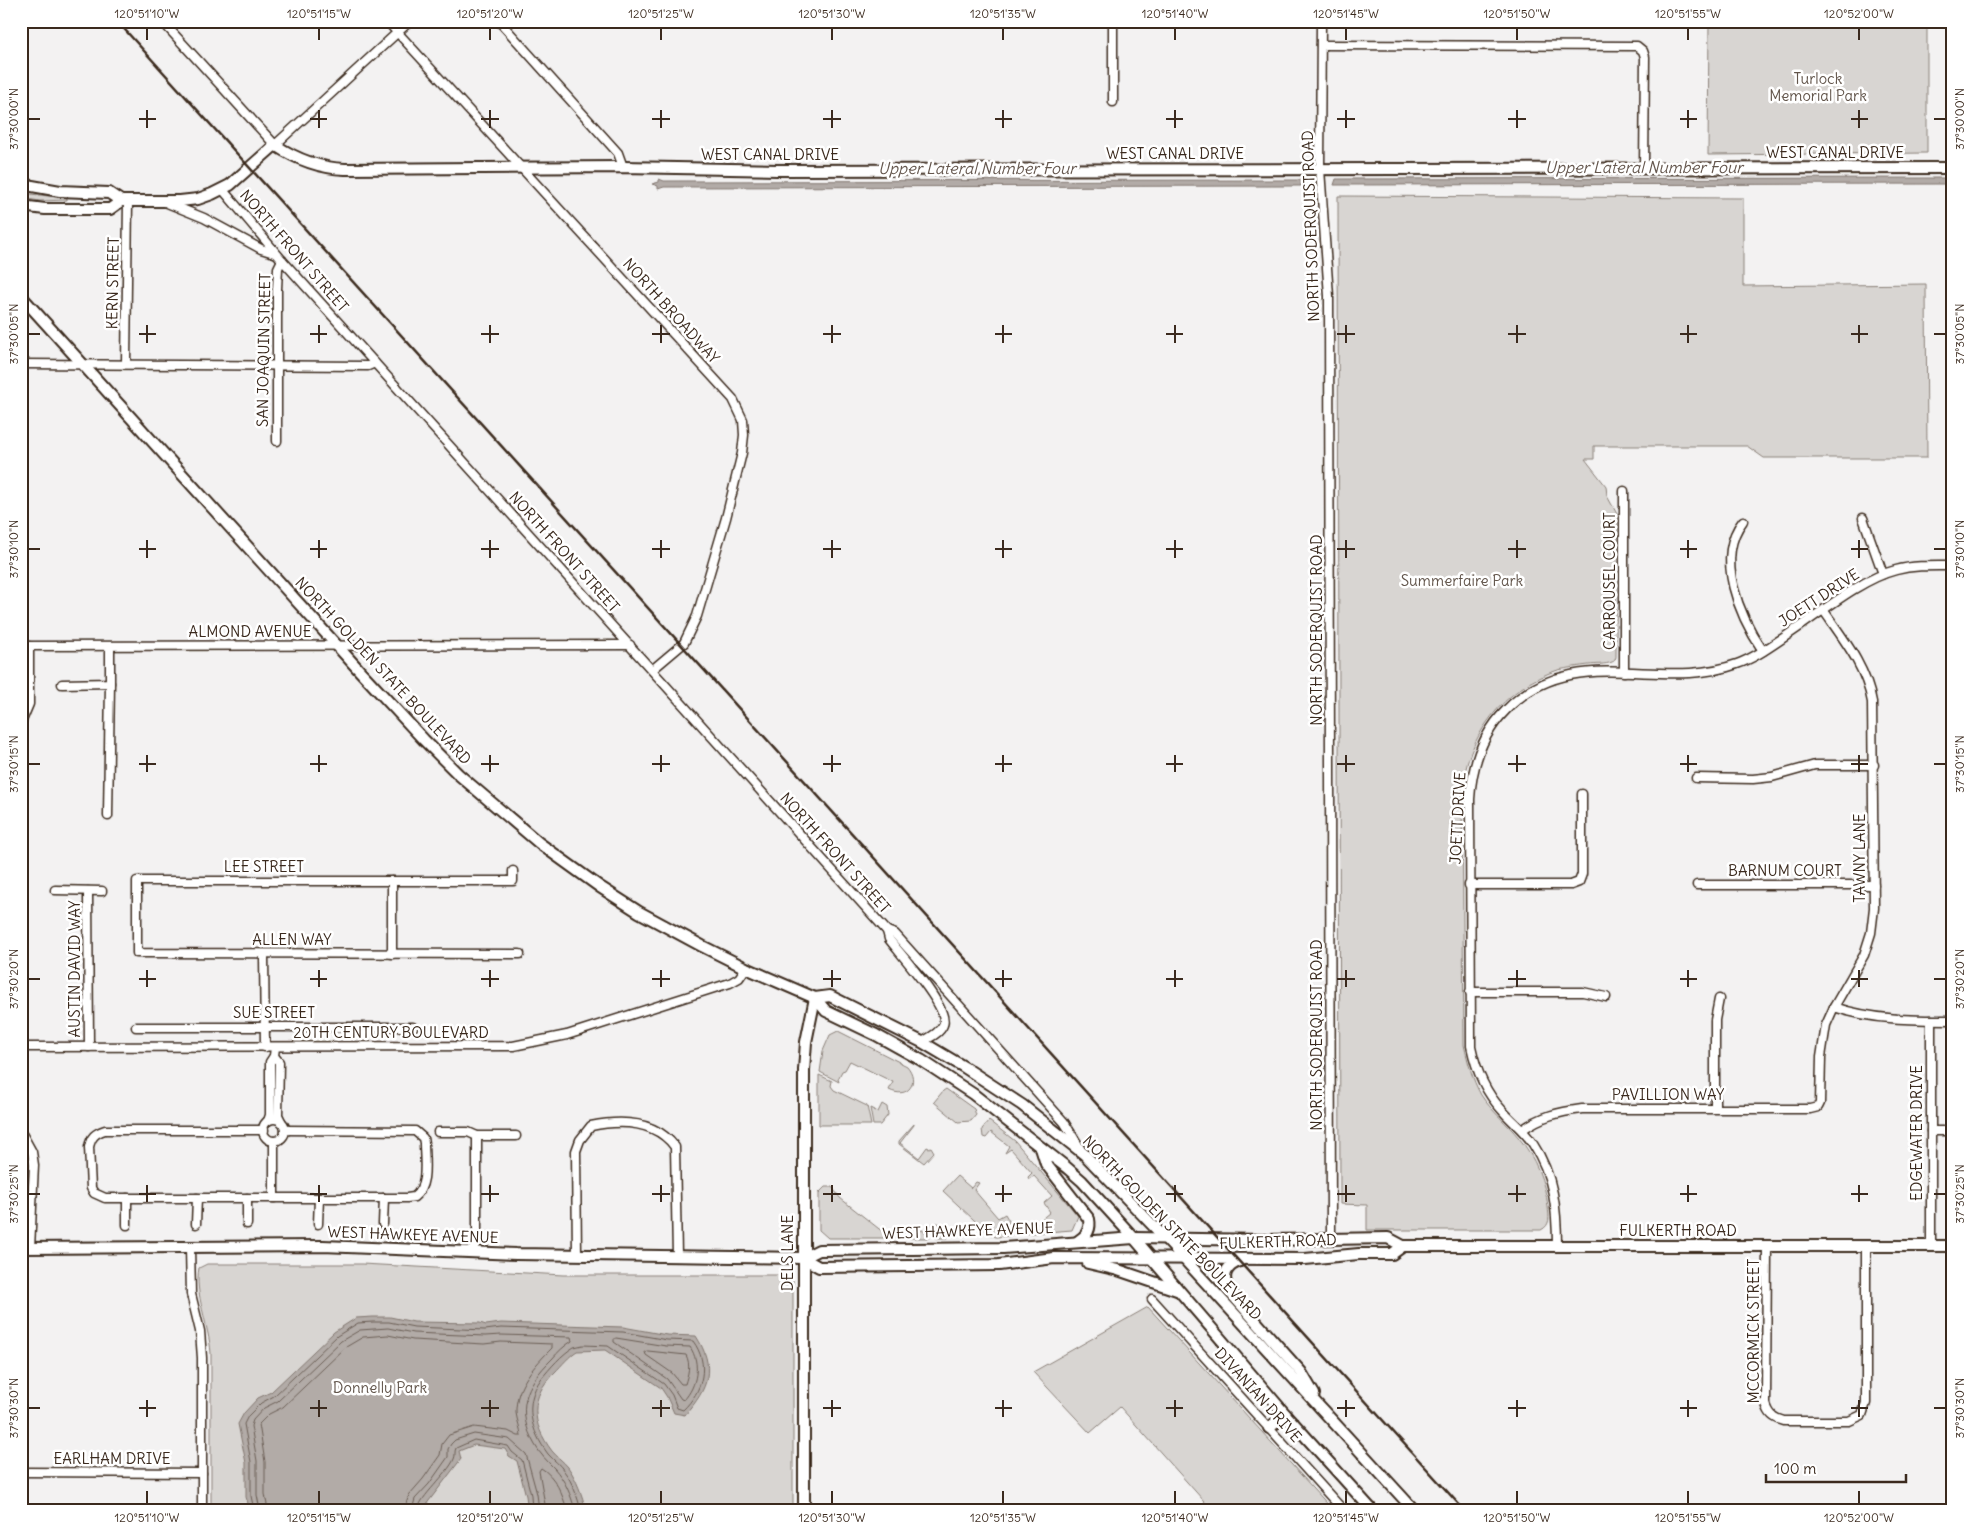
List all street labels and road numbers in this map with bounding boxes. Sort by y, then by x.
street label: NORTH SODERQUIST ROAD [1298,130,1323,322]
street label: WEST CANAL DRIVE [1766,143,1904,162]
street label: WEST CANAL DRIVE [1106,144,1244,163]
street label: WEST CANAL DRIVE [701,145,839,164]
street label: NORTH FRONT STREET [236,186,353,316]
street label: KERN STREET [102,236,123,329]
street label: NORTH BROADWAY [619,254,724,368]
street label: SAN JOAQUIN STREET [253,273,274,427]
street label: NORTH FRONT STREET [505,487,624,616]
street label: CARROUSEL COURT [1600,512,1619,650]
street label: NORTH SODERQUIST ROAD [1307,534,1326,726]
street label: JOETT DRIVE [1775,564,1863,631]
street label: NORTH GOLDEN STATE BOULEVARD [291,573,475,768]
street label: ALMOND AVENUE [189,622,312,641]
street label: JOETT DRIVE [1446,771,1469,865]
street label: NORTH FRONT STREET [776,788,895,917]
street label: TAWNY LANE [1850,813,1869,903]
street label: LEE STREET [224,857,304,876]
street label: BARNUM COURT [1728,861,1842,880]
street label: AUSTIN DAVID WAY [65,900,84,1038]
street label: ALLEN WAY [252,930,332,949]
street label: NORTH SODERQUIST ROAD [1307,939,1326,1131]
street label: SUE STREET [233,1003,315,1022]
street label: 20TH CENTURY BOULEVARD [293,1023,489,1042]
street label: EDGEWATER DRIVE [1907,1065,1926,1201]
street label: PAVILLION WAY [1612,1085,1725,1104]
street label: NORTH GOLDEN STATE BOULEVARD [1079,1131,1266,1324]
street label: DELS LANE [778,1215,797,1291]
street label: WEST HAWKEYE AVENUE [882,1218,1054,1243]
street label: FULKERTH ROAD [1619,1221,1737,1240]
street label: WEST HAWKEYE AVENUE [327,1222,499,1247]
street label: FULKERTH ROAD [1219,1230,1337,1253]
street label: MCCORMICK STREET [1744,1258,1763,1403]
street label: DIVANIAN DRIVE [1211,1343,1306,1446]
street label: EARLHAM DRIVE [53,1449,171,1468]

